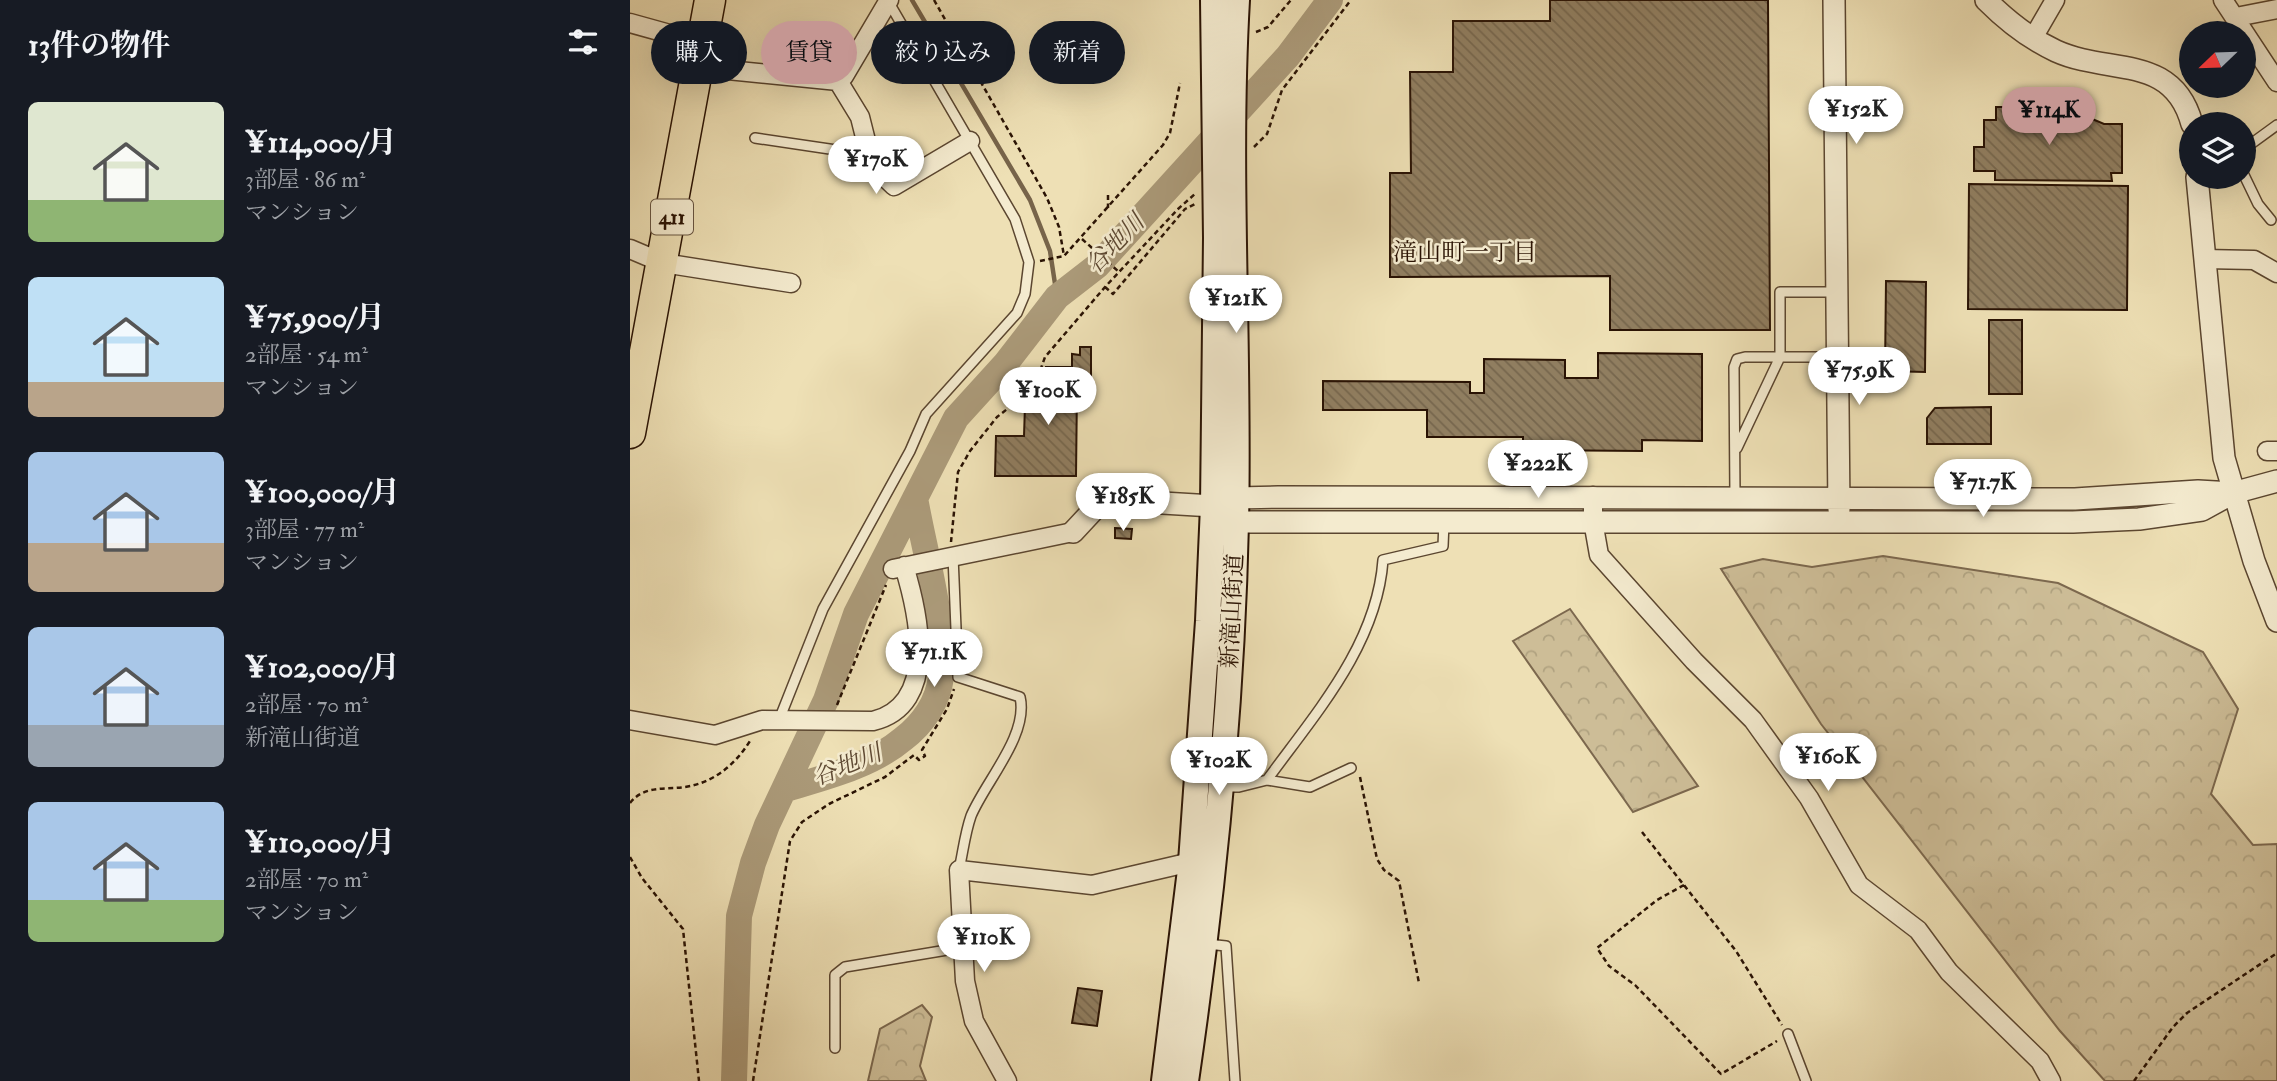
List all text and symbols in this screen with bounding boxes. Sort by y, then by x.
chip: 購入 [651,21,747,84]
chip: 賃貸 [761,21,857,84]
chip: 絞り込み [871,21,1015,84]
chip: 新着 [1029,21,1125,84]
north arrow [2179,21,2256,98]
map controls [2179,21,2256,189]
icon: filters [564,23,602,61]
text: 13件の物件 [28,27,170,64]
pin: ¥152K [1807,86,1905,146]
pin: ¥114K [2000,88,2098,147]
text: ¥152K [1824,94,1888,123]
text: ¥114K [2018,95,2080,124]
button: layers [2179,112,2256,189]
text: ¥114,000/月 [245,124,397,161]
icon: home [84,130,168,214]
pin: ¥170K [827,136,925,196]
text: ¥170K [844,144,908,173]
text: 3部屋 · 86 m² [245,165,366,194]
text: マンション [245,198,359,227]
road number: 411 [651,200,693,234]
water label: 谷地川 [1079,205,1153,281]
district label: 滝山町一丁目 [1393,237,1537,268]
pin: ¥121K [1187,276,1285,335]
text: ¥121K [1205,283,1267,312]
text: ¥75,900/月 [245,299,385,336]
icon: home [84,305,168,389]
text: 2部屋 · 54 m² [245,340,368,369]
pin: ¥75.9K [1802,348,1916,407]
text: ¥75.9K [1824,355,1894,384]
pin: ¥100K [999,368,1097,427]
text: マンション [245,373,359,402]
text: ¥100K [1015,375,1081,404]
pin: ¥222K [1489,440,1587,500]
text: ¥222K [1504,448,1572,477]
pin: ¥71.7K [1926,460,2040,519]
text: ¥71.7K [1950,467,2016,496]
text: ¥100,000/月 [245,474,400,511]
pin: ¥185K [1074,474,1172,533]
icon: home [84,480,168,564]
text: ¥185K [1092,481,1154,510]
text: 3部屋 · 77 m² [245,515,364,544]
text: マンション [245,548,359,577]
street label: 新滝山街道 [1215,553,1249,669]
pin: ¥71.1K [877,630,991,689]
text: ¥71.1K [902,637,966,666]
text: ¥102,000/月 [245,649,400,686]
icon: home [84,655,168,739]
text: 2部屋 · 70 m² [245,690,368,719]
text: 新滝山街道 [245,723,360,752]
pin: ¥160K [1779,734,1877,793]
water label: 谷地川 [808,736,889,793]
pin: ¥102K [1170,738,1268,797]
text: ¥160K [1796,741,1860,770]
text: ¥102K [1187,745,1251,774]
text: ¥110,000/月 [245,824,395,861]
icon: home [84,830,168,914]
text: 2部屋 · 70 m² [245,865,368,894]
text: マンション [245,898,359,927]
pin: ¥110K [935,914,1033,974]
text: ¥110K [953,922,1015,951]

